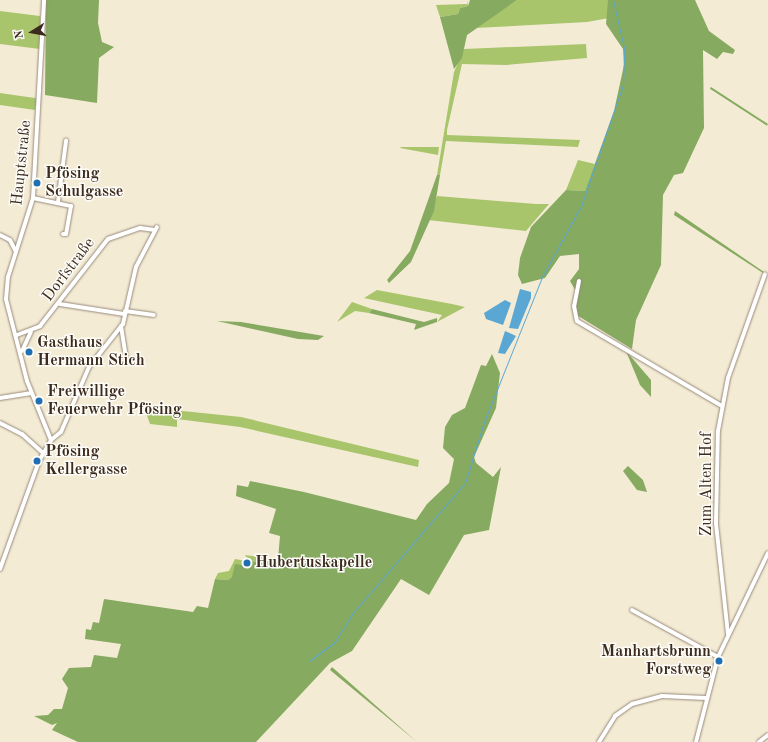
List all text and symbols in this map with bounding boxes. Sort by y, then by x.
north arrow [12,12,52,52]
text: N [14,29,26,40]
street label: Hauptstraße [8,119,36,207]
place label: Pfösing Schulgasse [45,164,123,202]
marker: Pfösing Schulgasse [32,178,42,188]
street label: Dorfstraße [39,234,99,306]
place label: Gasthaus Hermann Stich [37,333,145,371]
marker: Gasthaus Hermann Stich [24,347,34,357]
place label: Freiwillige Feuerwehr Pfösing [47,382,182,420]
marker: Freiwillige Feuerwehr Pfösing [34,396,44,406]
street label: Zum Alten Hof [697,432,717,536]
place label: Pfösing Kellergasse [45,442,128,480]
marker: Pfösing Kellergasse [32,456,42,466]
place label: Hubertuskapelle [255,553,372,573]
marker: Hubertuskapelle [242,558,252,568]
place label: Manhartsbrunn Forstweg [601,642,711,680]
marker: Manhartsbrunn Forstweg [714,656,724,666]

